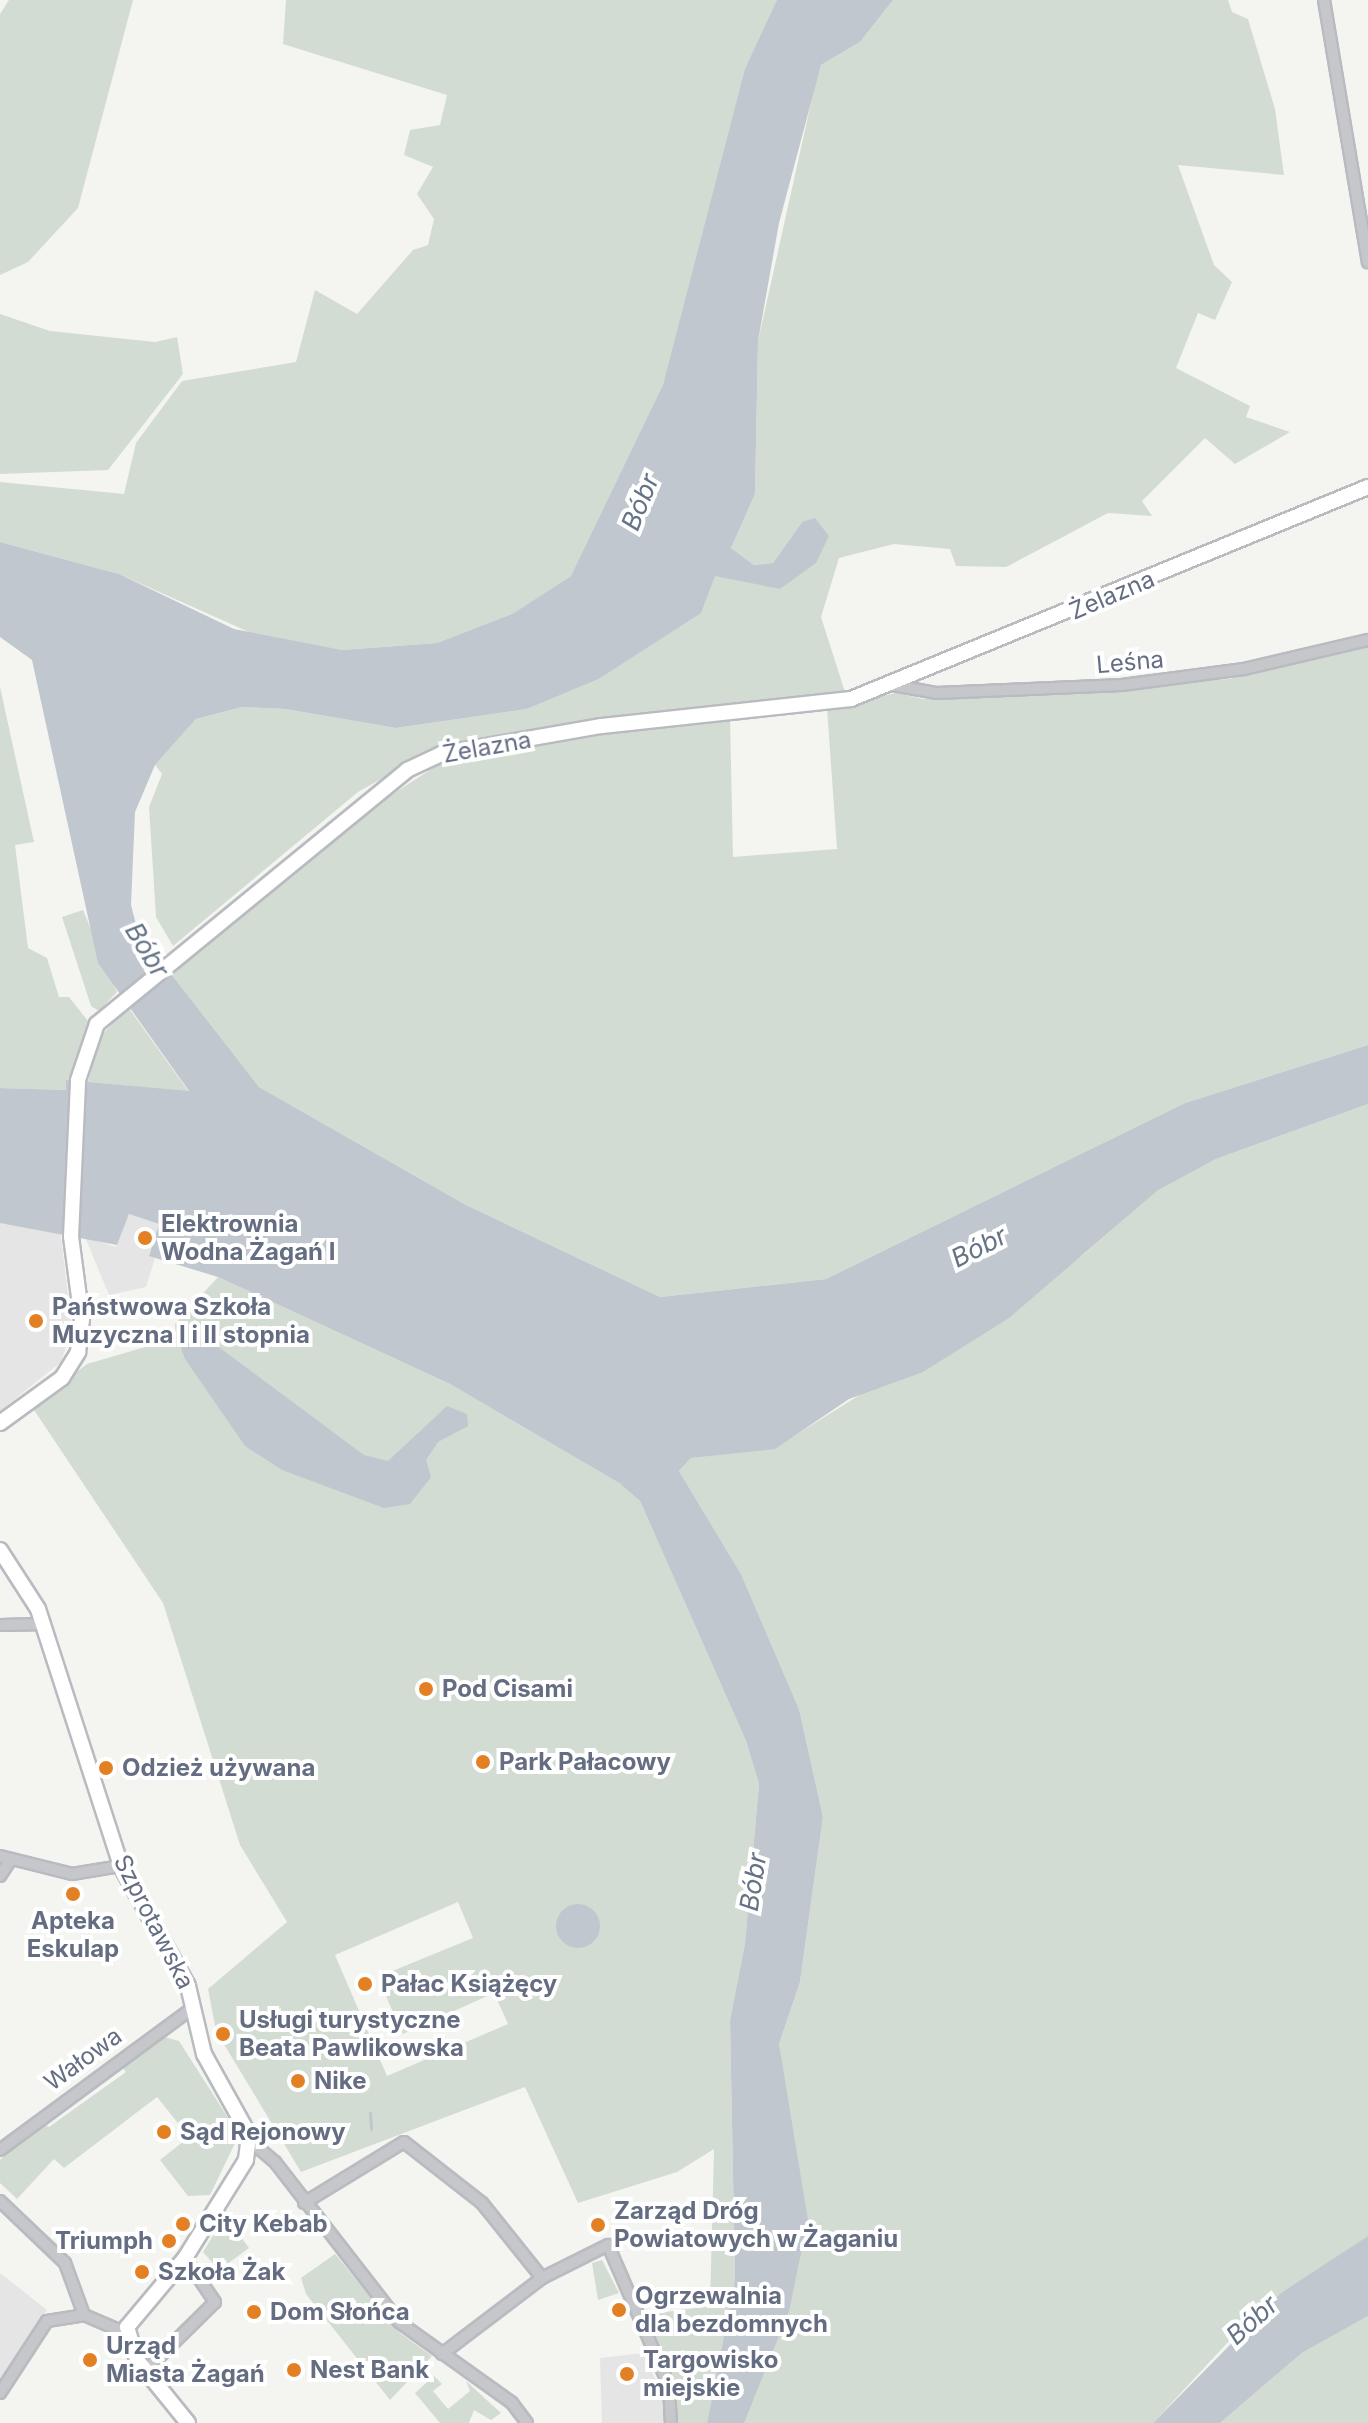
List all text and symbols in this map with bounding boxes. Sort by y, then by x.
water label: Bóbr [615,469,665,535]
street label: Żelazna [1065,564,1159,626]
street label: Leśna [1095,645,1165,679]
street label: Żelazna [441,725,533,769]
water label: Bóbr [119,917,175,983]
place label: Elektrownia Wodna Żagań I [161,1210,335,1266]
water label: Bóbr [946,1220,1012,1274]
marker: Elektrownia Wodna Żagań I [136,1229,154,1247]
place label: Państwowa Szkoła Muzyczna I i II stopnia [52,1293,310,1349]
marker: Państwowa Szkoła Muzyczna I i II stopnia [27,1312,45,1330]
place label: Pod Cisami [442,1675,573,1703]
marker: Pod Cisami [417,1680,435,1698]
place label: Park Pałacowy [499,1748,671,1776]
marker: Park Pałacowy [474,1753,492,1771]
place label: Odzież używana [122,1754,315,1782]
marker: Odzież używana [97,1759,115,1777]
street label: Szprotawska [108,1850,200,1994]
water label: Bóbr [733,1851,773,1913]
marker: Apteka Eskulap [64,1885,82,1903]
place label: Apteka Eskulap [27,1907,119,1963]
place label: Pałac Książęcy [381,1970,557,1998]
marker: Pałac Książęcy [356,1975,374,1993]
place label: Usługi turystyczne Beata Pawlikowska [239,2006,464,2062]
street label: Wałowa [39,2021,127,2097]
marker: Usługi turystyczne Beata Pawlikowska [214,2025,232,2043]
place label: Nike [314,2067,366,2095]
marker: Nike [289,2072,307,2090]
place label: Sąd Rejonowy [180,2118,346,2146]
marker: Sąd Rejonowy [155,2123,173,2141]
place label: Zarząd Dróg Powiatowych w Żaganiu [614,2197,898,2253]
place label: City Kebab [199,2210,328,2238]
marker: City Kebab [174,2215,192,2233]
marker: Zarząd Dróg Powiatowych w Żaganiu [589,2216,607,2234]
place label: Triumph [55,2227,153,2255]
marker: Triumph [160,2232,178,2250]
place label: Szkoła Żak [158,2258,285,2286]
marker: Szkoła Żak [133,2263,151,2281]
place label: Ogrzewalnia dla bezdomnych [635,2282,828,2338]
water label: Bóbr [1220,2289,1284,2351]
place label: Dom Słońca [270,2298,410,2326]
marker: Ogrzewalnia dla bezdomnych [610,2301,628,2319]
marker: Dom Słońca [245,2303,263,2321]
place label: Urząd Miasta Żagań [106,2332,265,2388]
place label: Targowisko miejskie [643,2346,778,2402]
marker: Urząd Miasta Żagań [81,2351,99,2369]
place label: Nest Bank [310,2356,429,2384]
marker: Nest Bank [285,2361,303,2379]
marker: Targowisko miejskie [618,2365,636,2383]

